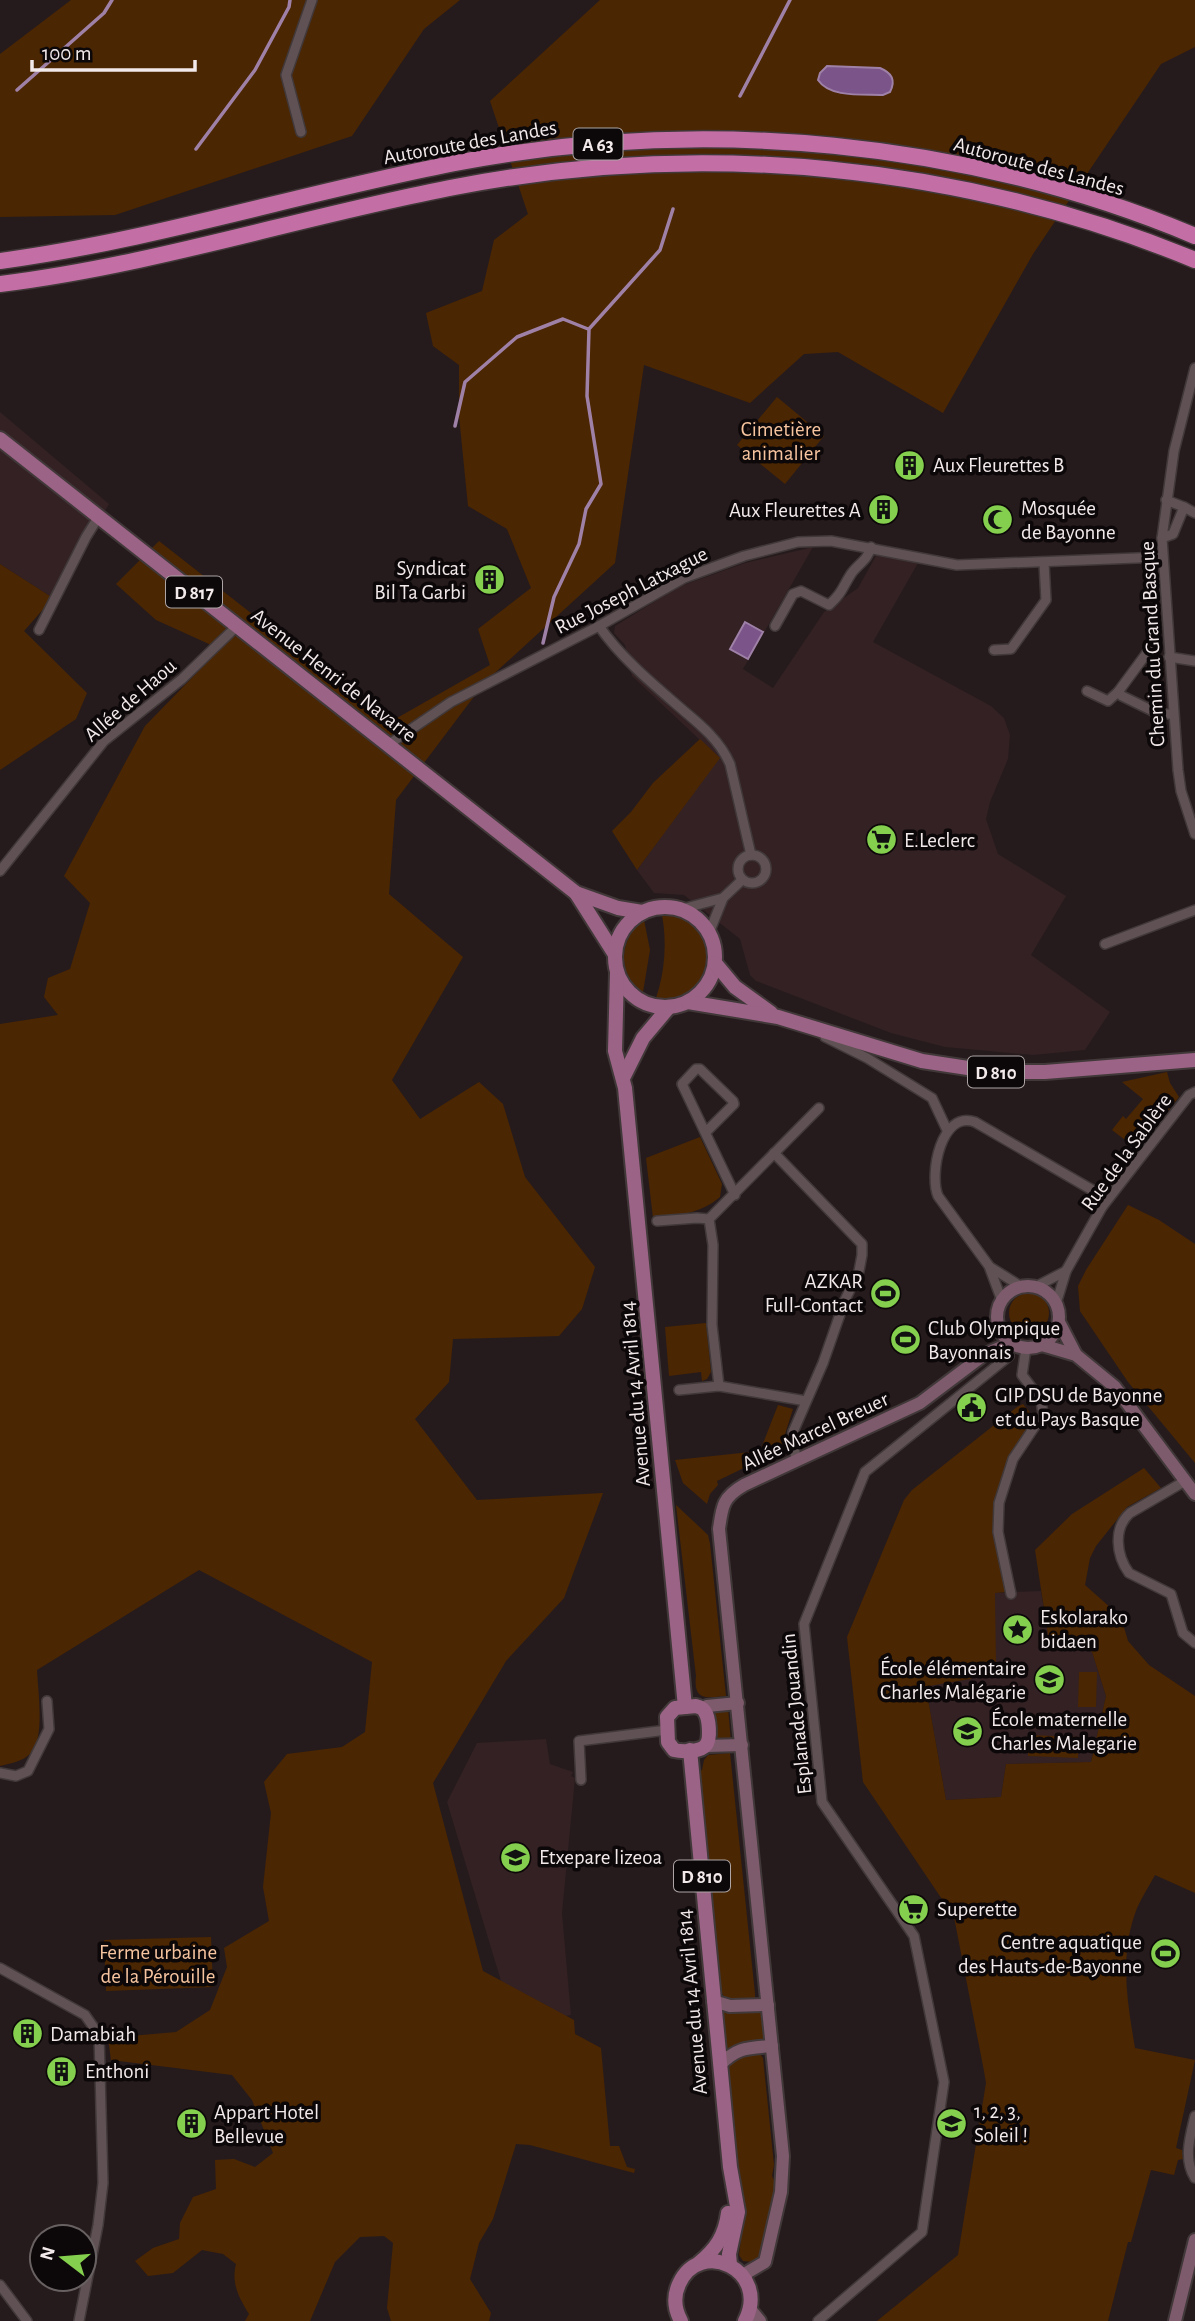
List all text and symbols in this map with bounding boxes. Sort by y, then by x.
scale bar [32,28,194,72]
text: 100 m [42,43,92,64]
street label: Autoroute des Landes [382,117,558,168]
road number: A 63 [574,128,622,160]
street label: Autoroute des Landes [951,134,1126,199]
park label: Cimetière animalier [741,419,821,464]
building icon: Aux Fleurettes B [893,448,927,482]
place label: Aux Fleurettes B [933,455,1064,476]
building icon: Aux Fleurettes A [867,493,901,527]
place label: Mosquée de Bayonne [1021,498,1116,543]
place label: Aux Fleurettes A [729,500,861,521]
mosque icon: Mosquée de Bayonne [981,503,1015,537]
street label: Chemin du Grand Basque [1137,541,1168,747]
street label: Rue Joseph Latxague [552,543,711,638]
place label: Syndicat Bil Ta Garbi [374,558,466,603]
building icon: Syndicat Bil Ta Garbi [472,563,506,597]
road number: D 817 [166,576,222,608]
street label: Avenue Henri de Navarre [247,605,420,746]
street label: Allée de Haou [80,655,180,746]
supermarket icon: E.Leclerc [864,823,898,857]
place label: E.Leclerc [904,830,975,851]
road number: D 810 [968,1056,1024,1088]
street label: Rue de la Sablère [1077,1090,1176,1215]
place label: AZKAR Full-Contact [765,1271,863,1316]
sports icon: AZKAR Full-Contact [869,1276,903,1310]
street label: Avenue du 14 Avril 1814 [617,1300,654,1488]
place label: Club Olympique Bayonnais [928,1318,1060,1363]
sports icon: Club Olympique Bayonnais [888,1323,922,1357]
place label: GIP DSU de Bayonne et du Pays Basque [995,1385,1162,1430]
street label: Allée Marcel Breuer [739,1388,892,1475]
public building icon: GIP DSU de Bayonne et du Pays Basque [955,1390,989,1424]
place label: Eskolarako bidaen [1040,1607,1128,1652]
place icon: Eskolarako bidaen [1000,1612,1034,1646]
street label: Esplanade Jouandin [778,1632,815,1796]
place label: École élémentaire Charles Malégarie [880,1656,1026,1703]
school or university icon: École élémentaire Charles Malégarie [1032,1663,1066,1697]
place label: École maternelle Charles Malegarie [991,1707,1137,1754]
school or university icon: École maternelle Charles Malegarie [951,1714,985,1748]
school or university icon: Etxepare lizeoa [499,1840,533,1874]
place label: Etxepare lizeoa [539,1847,663,1868]
road number: D 810 [674,1860,730,1892]
supermarket icon: Superette [897,1892,931,1926]
place label: Superette [937,1899,1017,1920]
street label: Avenue du 14 Avril 1814 [674,1908,711,2096]
place label: Centre aquatique des Hauts-de-Bayonne [958,1932,1142,1977]
sports icon: Centre aquatique des Hauts-de-Bayonne [1148,1937,1182,1971]
park label: Ferme urbaine de la Pérouille [99,1942,217,1987]
building icon: Damabiah [10,2017,44,2051]
place label: Damabiah [50,2024,136,2045]
building icon: Enthoni [45,2054,79,2088]
place label: Enthoni [85,2061,149,2082]
place label: 1, 2, 3, Soleil ! [974,2101,1028,2146]
place label: Appart Hotel Bellevue [214,2102,319,2147]
school or university icon: 1, 2, 3, Soleil ! [934,2106,968,2140]
building icon: Appart Hotel Bellevue [174,2107,208,2141]
north arrow [28,2223,98,2293]
text: N [37,2245,59,2263]

